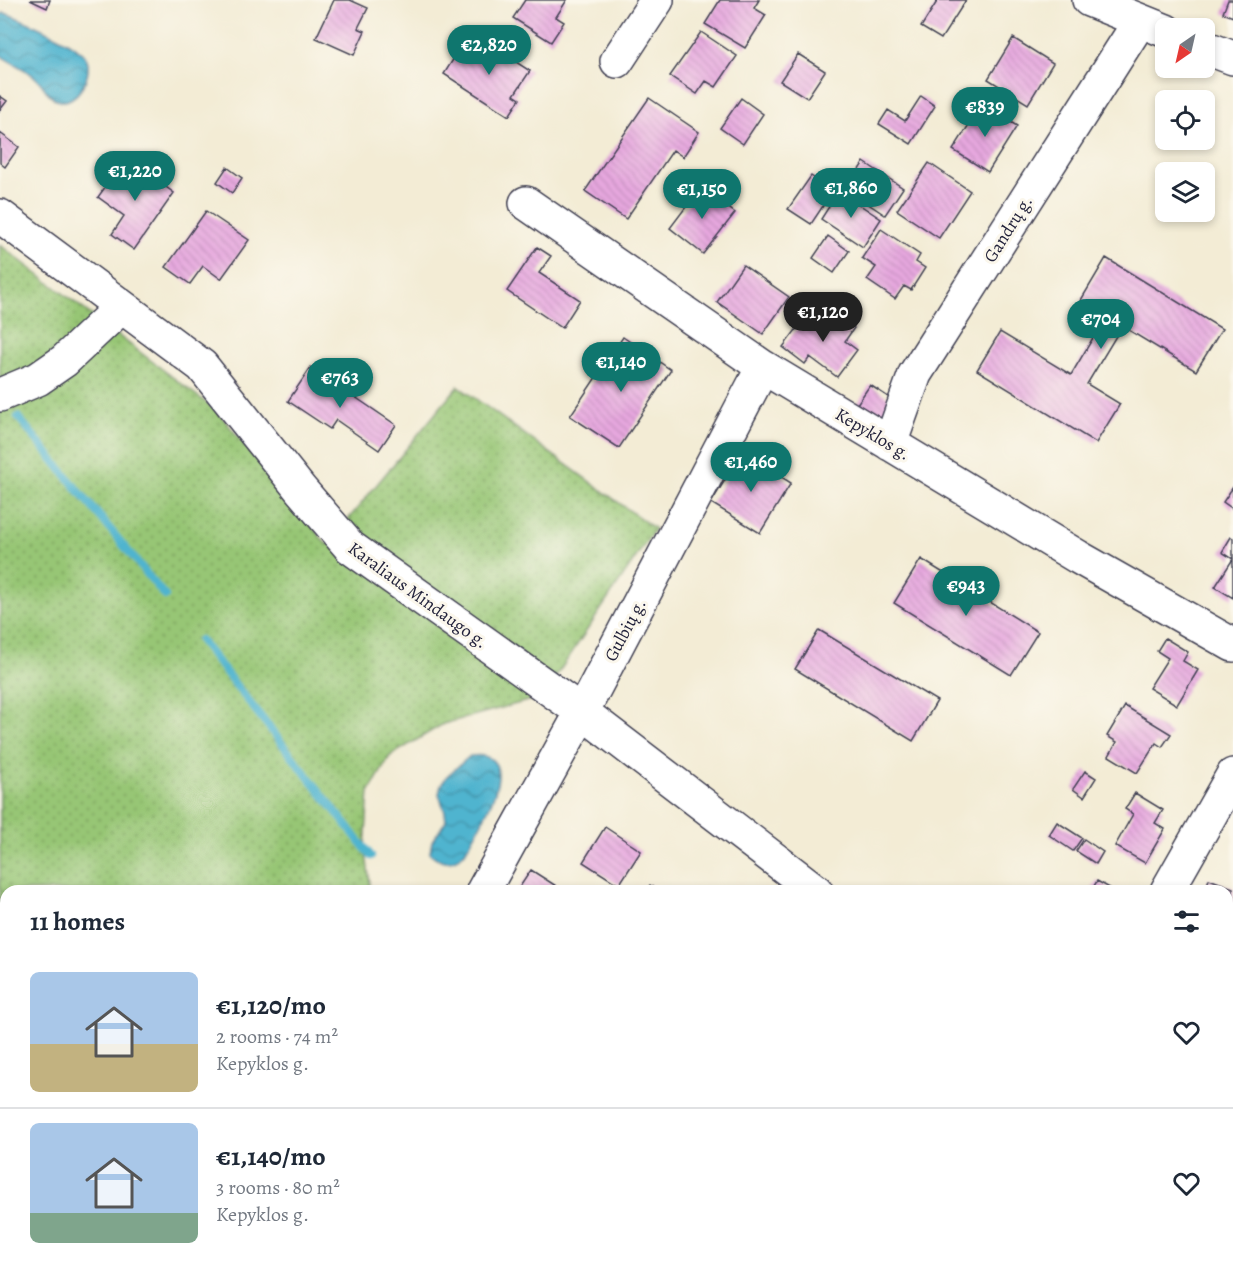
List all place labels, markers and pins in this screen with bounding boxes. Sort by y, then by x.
pin: €2,820 [440,25,538,76]
pin: €839 [949,87,1021,138]
pin: €1,220 [86,151,184,202]
pin: €1,860 [802,168,900,219]
pin: €1,150 [653,169,751,220]
pin: €1,120 [774,292,872,343]
pin: €704 [1065,299,1137,350]
pin: €1,140 [572,342,670,393]
pin: €763 [304,358,376,409]
pin: €1,460 [702,442,800,493]
pin: €943 [930,566,1002,617]

